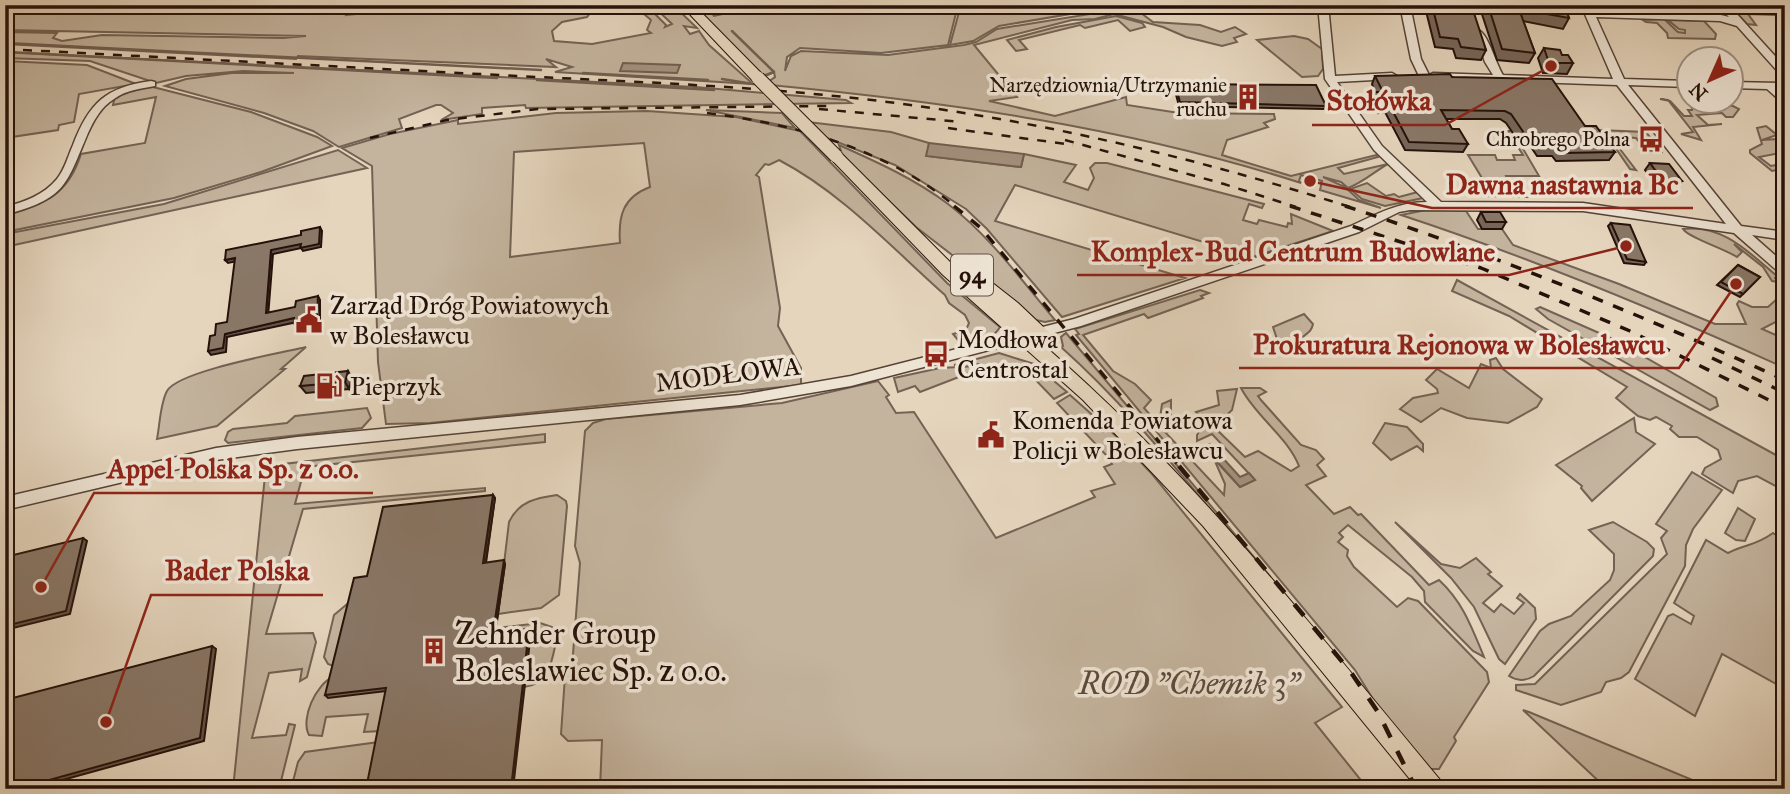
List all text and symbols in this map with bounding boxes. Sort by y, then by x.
north arrow [1674,46,1744,116]
place label: Narzędziownia/Utrzymanie ruchu [989,72,1227,122]
callout: Stołówka [1312,76,1445,125]
text: N [1684,78,1712,106]
building icon: Narzędziownia/Utrzymanie ruchu [1233,82,1263,112]
text: Stołówka [1327,83,1433,118]
bus stop icon: Chrobrego Polna [1636,124,1666,154]
place label: Chrobrego Polna [1486,126,1630,152]
callout: Dawna nastawnia Bc [1432,159,1693,208]
text: Dawna nastawnia Bc [1445,167,1679,202]
callout: Komplex-Bud Centrum Budowlane [1077,226,1509,275]
text: Komplex-Bud Centrum Budowlane [1091,234,1496,269]
road number: 94 [951,254,993,296]
place label: Zarząd Dróg Powiatowych w Bolesławcu [330,289,610,351]
public building icon: Zarząd Dróg Powiatowych w Bolesławcu [294,305,324,335]
callout: Prokuratura Rejonowa w Bolesławcu [1239,319,1679,368]
place label: Modłowa Centrostal [957,323,1068,385]
text: Prokuratura Rejonowa w Bolesławcu [1253,327,1665,362]
bus stop icon: Modłowa Centrostal [921,339,951,369]
street label: MODŁOWA [654,349,803,399]
place label: Pieprzyk [350,370,442,402]
fuel station icon: Pieprzyk [314,371,344,401]
place label: Komenda Powiatowa Policji w Bolesławcu [1012,404,1233,466]
public building icon: Komenda Powiatowa Policji w Bolesławcu [976,420,1006,450]
callout: Appel Polska Sp. z o.o. [94,444,373,493]
text: Appel Polska Sp. z o.o. [105,451,359,486]
callout: Bader Polska [151,546,323,595]
text: Bader Polska [165,553,311,588]
place label: Zehnder Group Boleslawiec Sp. z o.o. [455,614,727,690]
building icon: Zehnder Group Boleslawiec Sp. z o.o. [419,636,449,666]
park label: ROD "Chemik 3" [1077,664,1302,703]

